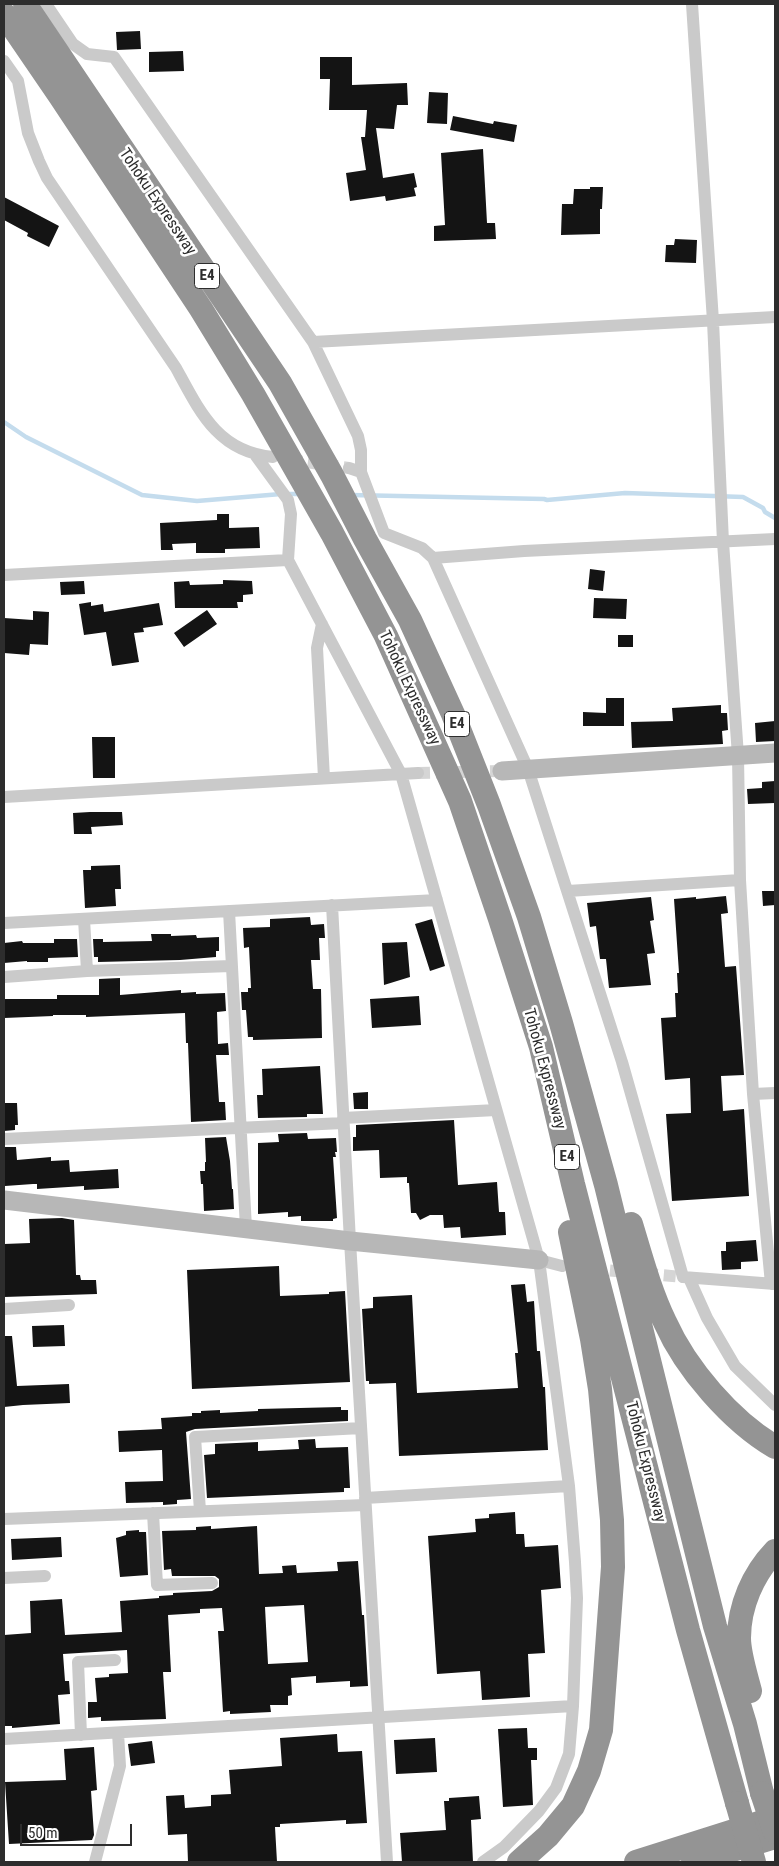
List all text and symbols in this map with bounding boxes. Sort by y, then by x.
street label: Tohoku Expressway [114,145,200,259]
road number: E4 [194,264,220,288]
street label: Tohoku Expressway [374,628,444,748]
road number: E4 [444,712,470,736]
street label: Tohoku Expressway [519,1007,569,1131]
road number: E4 [554,1144,580,1170]
street label: Tohoku Expressway [621,1399,669,1525]
scale bar [22,1814,135,1846]
text: 50 m [28,1824,58,1842]

